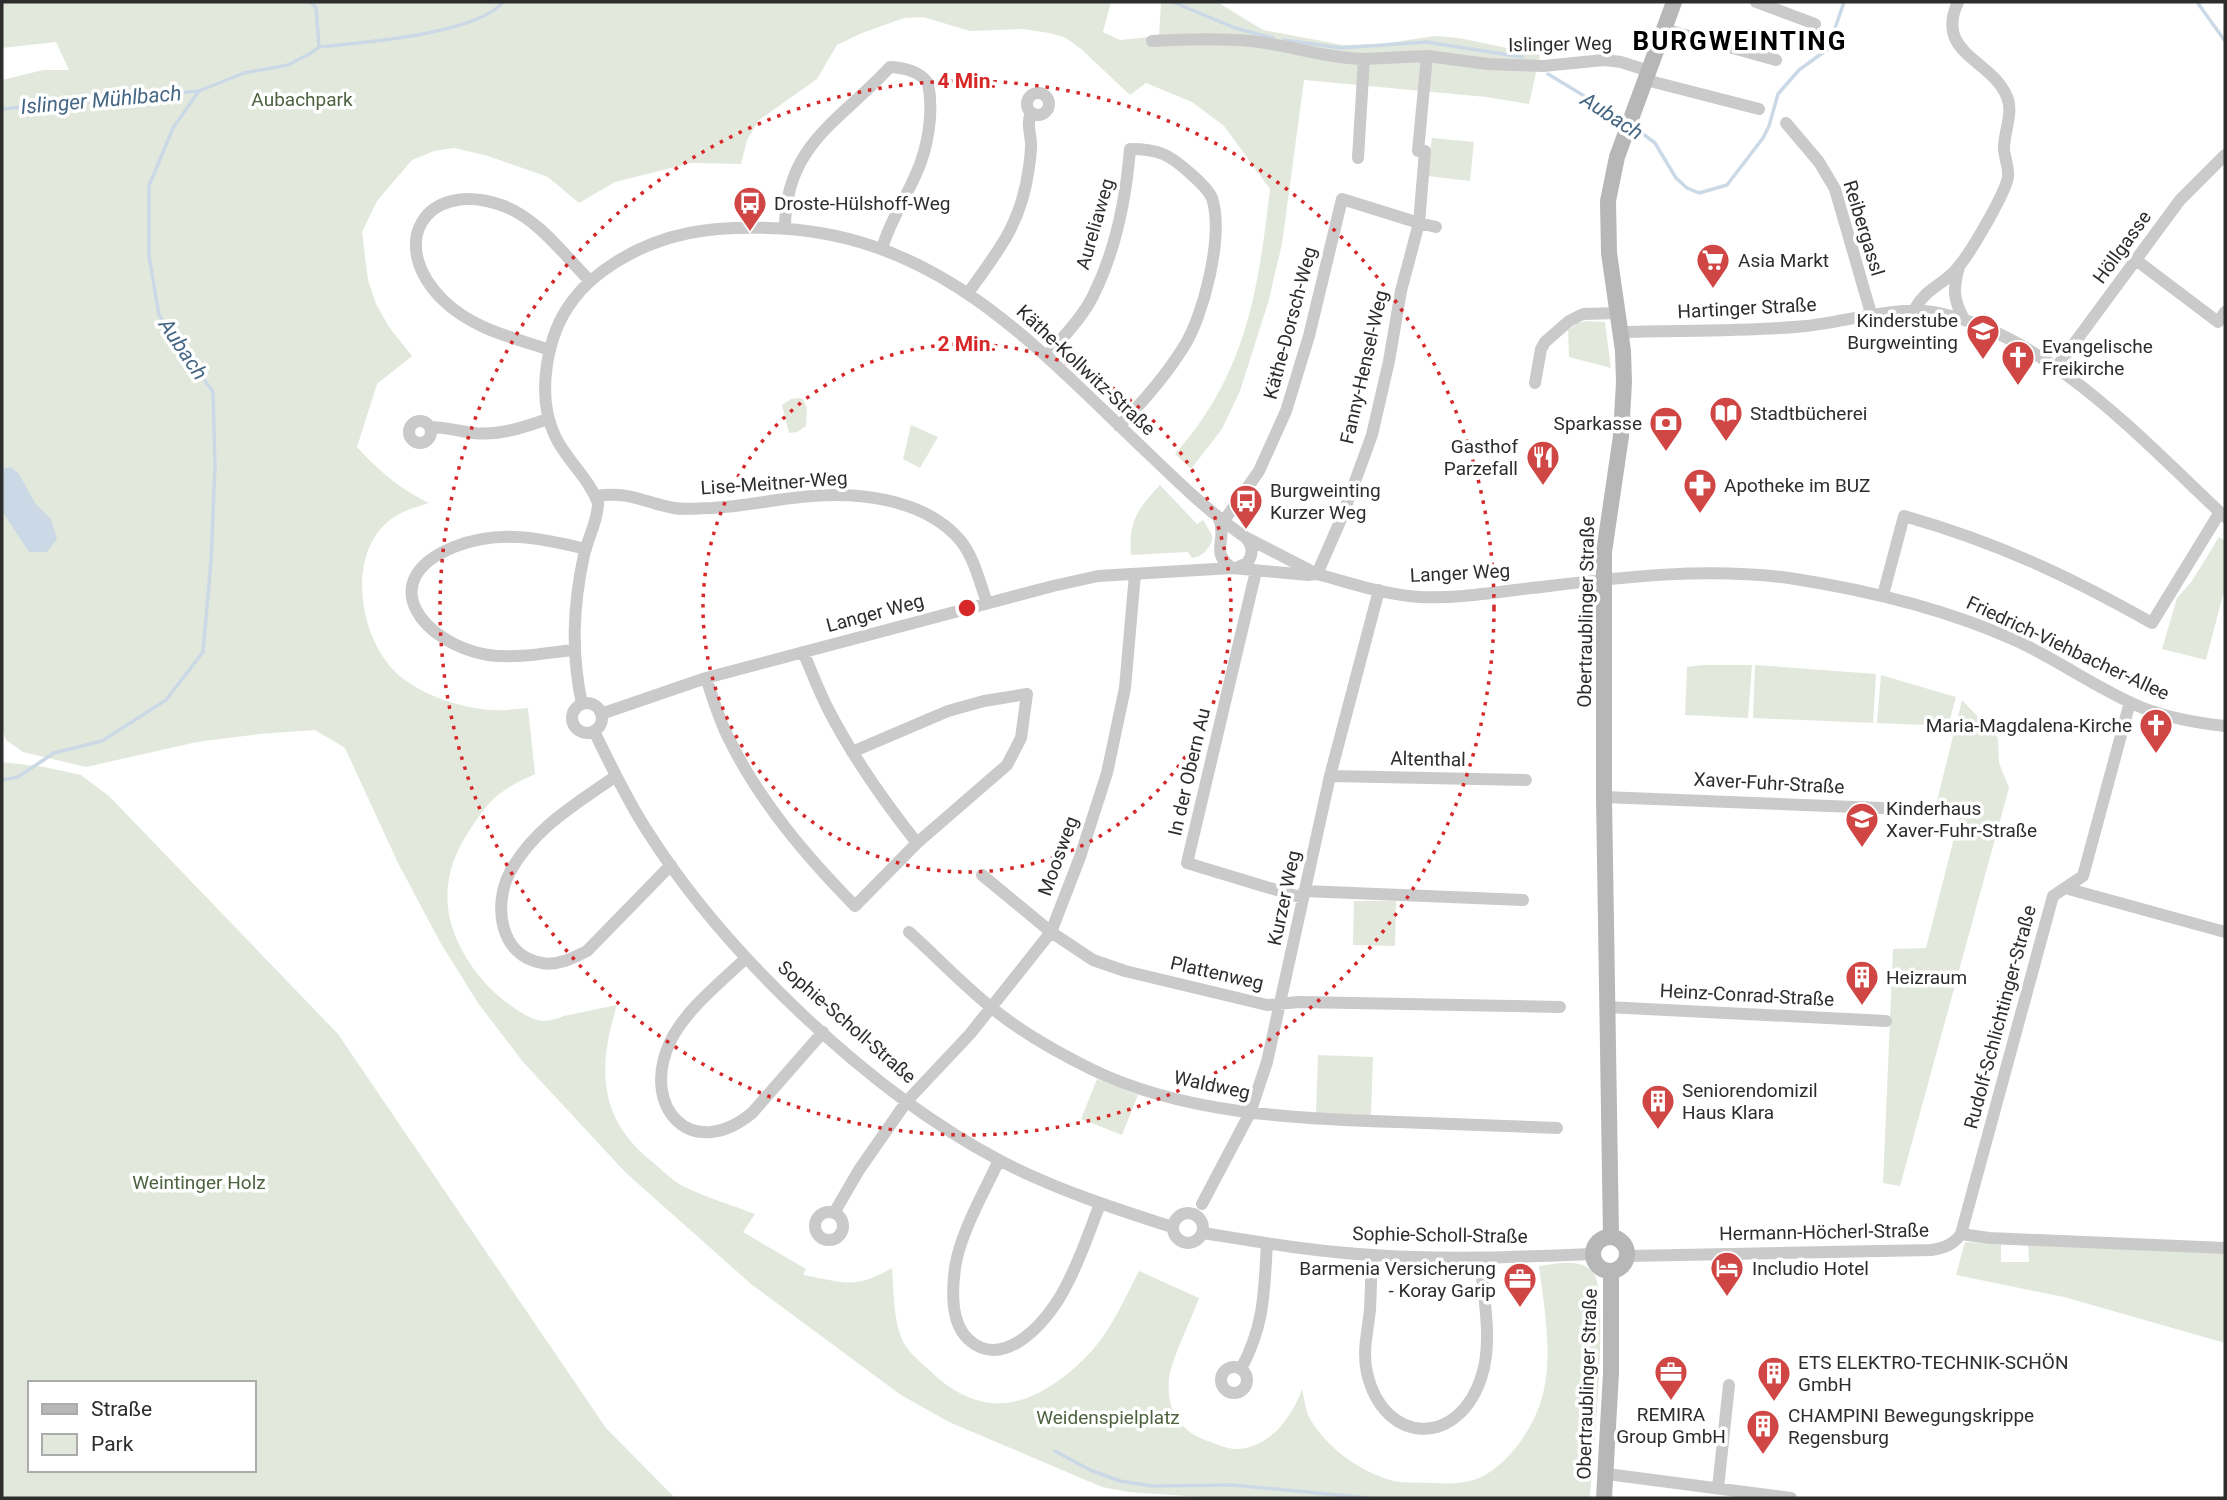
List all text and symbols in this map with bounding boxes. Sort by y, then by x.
district label: BURGWEINTING [1633,26,1847,56]
street label: Islinger Weg [1508,32,1612,56]
text: 4 Min. [937,69,997,93]
water label: Islinger Mühlbach [20,81,182,119]
water label: Aubach [1576,87,1647,145]
park label: Aubachpark [251,88,353,111]
street label: Aureliaweg [1071,176,1119,272]
street label: Reibergassl [1839,177,1889,279]
bus stop icon: Droste-Hülshoff-Weg [731,184,769,233]
place label: Droste-Hülshoff-Weg [774,192,950,215]
street label: Höllgasse [2088,206,2156,288]
supermarket icon: Asia Markt [1694,241,1732,290]
street label: Käthe-Dorsch-Weg [1259,244,1321,402]
place label: Asia Markt [1738,249,1829,272]
street label: Fanny-Hensel-Weg [1335,288,1393,446]
street label: Hartinger Straße [1677,293,1817,323]
street label: Käthe-Kollwitz-Straße [1012,300,1160,440]
place label: Kinderstube Burgweinting [1847,309,1958,354]
school or university icon: Kinderstube Burgweinting [1964,312,2002,361]
water label: Aubach [153,313,212,384]
text: 2 Min. [937,332,997,356]
place label: Evangelische Freikirche [2042,335,2153,380]
church icon: Evangelische Freikirche [1999,338,2037,387]
library icon: Stadtbücherei [1707,394,1745,443]
place label: Stadtbücherei [1750,402,1867,425]
bank icon: Sparkasse [1647,404,1685,453]
place label: Sparkasse [1554,412,1642,435]
place label: Gasthof Parzefall [1444,435,1518,480]
restaurant icon: Gasthof Parzefall [1524,438,1562,487]
street label: Lise-Meitner-Weg [700,466,848,500]
pharmacy icon: Apotheke im BUZ [1681,466,1719,515]
place label: Apotheke im BUZ [1724,474,1870,497]
place label: Burgweinting Kurzer Weg [1270,479,1381,524]
bus stop icon: Burgweinting Kurzer Weg [1227,482,1265,531]
street label: Obertraublinger Straße [1573,516,1599,708]
street label: Langer Weg [1409,559,1511,587]
street label: Langer Weg [824,589,926,637]
street label: Friedrich-Viehbacher-Allee [1963,591,2173,705]
centre of rings [955,596,979,620]
street label: In der Obern Au [1163,706,1215,838]
church icon: Maria-Magdalena-Kirche [2137,706,2175,755]
place label: Maria-Magdalena-Kirche [1926,714,2132,737]
street label: Altenthal [1390,747,1466,771]
street label: Xaver-Fuhr-Straße [1693,768,1845,798]
place label: Kinderhaus Xaver-Fuhr-Straße [1886,797,2037,842]
school or university icon: Kinderhaus Xaver-Fuhr-Straße [1843,800,1881,849]
street label: Moosweg [1033,813,1083,899]
street label: Kurzer Weg [1263,848,1305,948]
street label: Rudolf-Schlichtinger-Straße [1959,903,2041,1131]
street label: Plattenweg [1168,951,1266,995]
street label: Sophie-Scholl-Straße [773,956,921,1088]
building icon: Heizraum [1843,958,1881,1007]
place label: Heizraum [1886,966,1967,989]
street label: Heinz-Conrad-Straße [1659,979,1835,1011]
street label: Waldweg [1172,1066,1252,1104]
place label: Seniorendomizil Haus Klara [1682,1079,1818,1124]
building icon: Seniorendomizil Haus Klara [1639,1082,1677,1131]
park label: Weintinger Holz [132,1171,266,1194]
street label: Hermann-Höcherl-Straße [1719,1219,1929,1245]
street label: Sophie-Scholl-Straße [1352,1222,1528,1248]
hotel icon: Includio Hotel [1708,1249,1746,1298]
place label: Barmenia Versicherung - Koray Garip [1299,1257,1496,1302]
place label: Includio Hotel [1752,1257,1869,1280]
office icon: Barmenia Versicherung - Koray Garip [1501,1260,1539,1309]
street label: Obertraublinger Straße [1572,1288,1602,1480]
place label: ETS ELEKTRO-TECHNIK-SCHÖN GmbH [1798,1351,2068,1396]
office icon: REMIRA Group GmbH [1652,1353,1690,1402]
building icon: ETS ELEKTRO-TECHNIK-SCHÖN GmbH [1755,1354,1793,1403]
legend [28,1381,256,1472]
text: Straße [91,1397,152,1421]
place label: REMIRA Group GmbH [1616,1403,1726,1448]
place label: CHAMPINI Bewegungskrippe Regensburg [1788,1404,2034,1449]
park label: Weidenspielplatz [1036,1406,1180,1429]
building icon: CHAMPINI Bewegungskrippe Regensburg [1744,1407,1782,1456]
text: Park [91,1432,134,1456]

